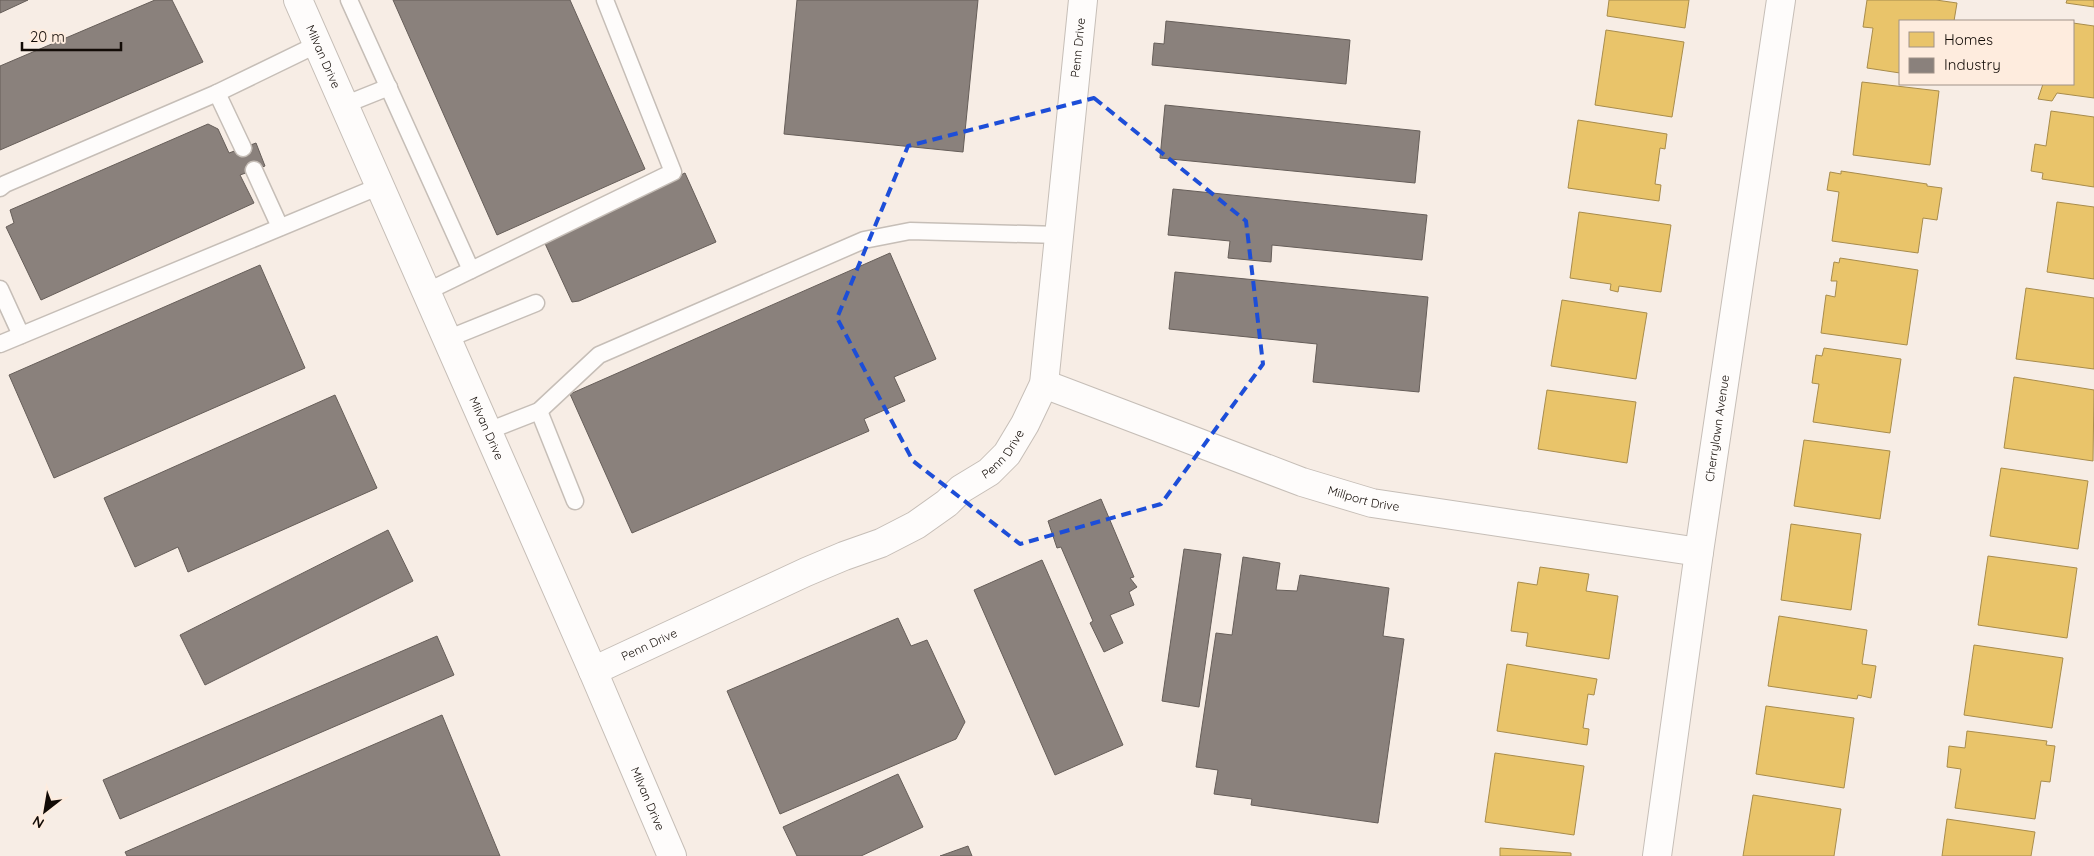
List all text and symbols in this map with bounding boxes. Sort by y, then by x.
street label: Penn Drive [1067,17,1088,78]
scale bar [22,20,121,52]
legend [1899,20,2074,85]
street label: Milvan Drive [303,23,344,91]
text: 20 m [30,27,65,46]
text: Homes [1944,30,1993,49]
text: Industry [1944,55,2001,74]
street label: Cherrylawn Avenue [1702,374,1732,483]
street label: Milvan Drive [466,394,507,462]
street label: Penn Drive [979,426,1027,482]
street label: Millport Drive [1326,482,1401,514]
street label: Penn Drive [619,625,680,664]
street label: Milvan Drive [628,765,668,833]
north arrow [20,786,70,836]
text: N [29,812,47,833]

